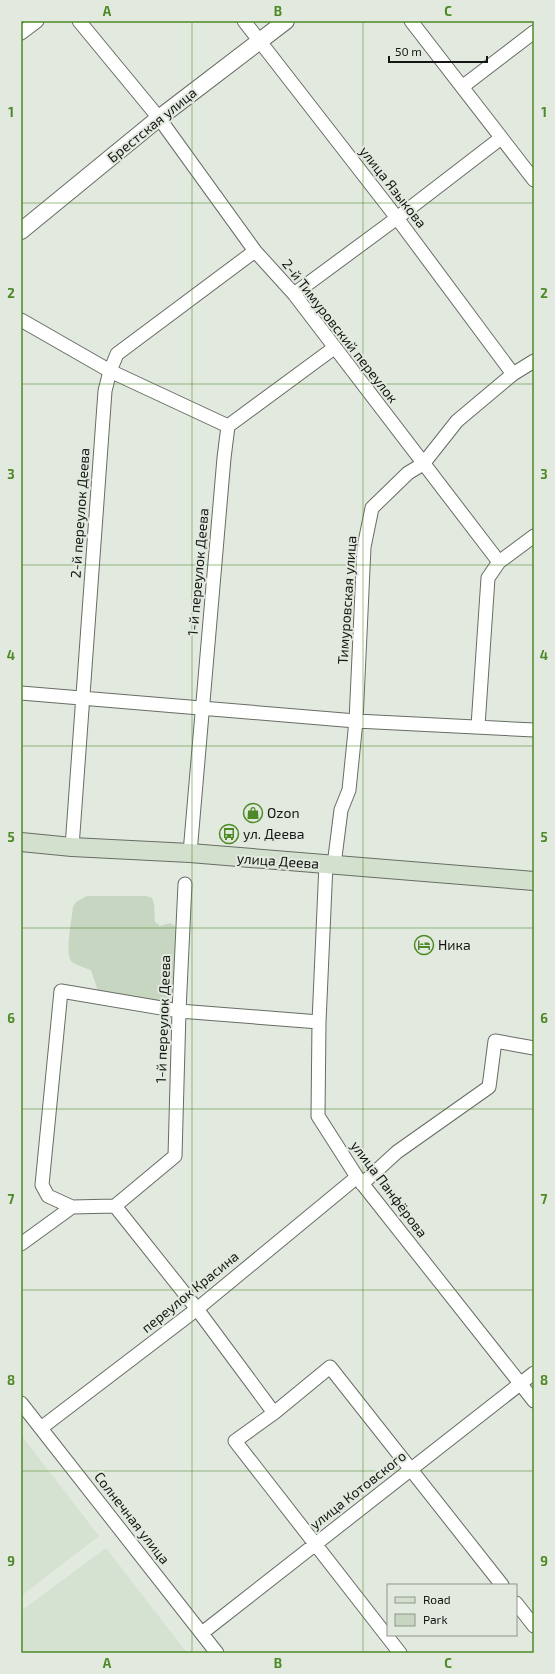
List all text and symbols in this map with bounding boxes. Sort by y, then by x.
text: A [103,3,112,19]
text: B [274,3,282,19]
text: C [444,3,452,19]
scale bar [389,38,487,64]
text: 50 m [395,44,422,58]
street label: Брестская улица [104,83,200,166]
text: 1 [8,104,14,120]
text: 1 [541,104,547,120]
street label: улица Языкова [356,143,431,231]
street label: 2-й Тимуровский переулок [279,255,402,406]
text: 2 [7,285,15,301]
text: 2 [540,285,548,301]
street label: 2-й переулок Деева [66,447,93,579]
text: 3 [7,466,15,482]
text: 3 [540,466,548,482]
street label: 1-й переулок Деева [183,507,212,637]
street label: Тимуровская улица [334,535,359,665]
text: 4 [7,647,15,663]
text: 4 [540,647,548,663]
shop icon: Ozon [242,802,264,824]
place label: Ozon [267,804,300,821]
bus stop icon: ул. Деева [218,823,240,845]
place label: ул. Деева [243,825,304,842]
text: 5 [7,829,15,845]
text: 5 [540,829,548,845]
street label: улица Деева [236,849,320,872]
hotel icon: Ника [413,934,435,956]
place label: Ника [438,936,471,953]
street label: 1-й переулок Деева [152,955,173,1083]
text: 6 [7,1010,15,1026]
text: 6 [540,1010,548,1026]
street label: улица Панфёрова [347,1137,431,1240]
text: 7 [8,1191,15,1207]
text: 7 [541,1191,548,1207]
street label: переулок Красина [138,1247,242,1336]
text: 8 [7,1372,15,1388]
text: 8 [540,1372,548,1388]
street label: улица Котовского [306,1447,409,1532]
street label: Солнечная улица [91,1468,174,1567]
text: 9 [7,1553,15,1569]
text: 9 [540,1553,548,1569]
legend [387,1584,517,1636]
text: Road [423,1592,451,1606]
text: Park [423,1612,448,1626]
text: A [103,1655,112,1671]
text: B [274,1655,282,1671]
text: C [444,1655,452,1671]

